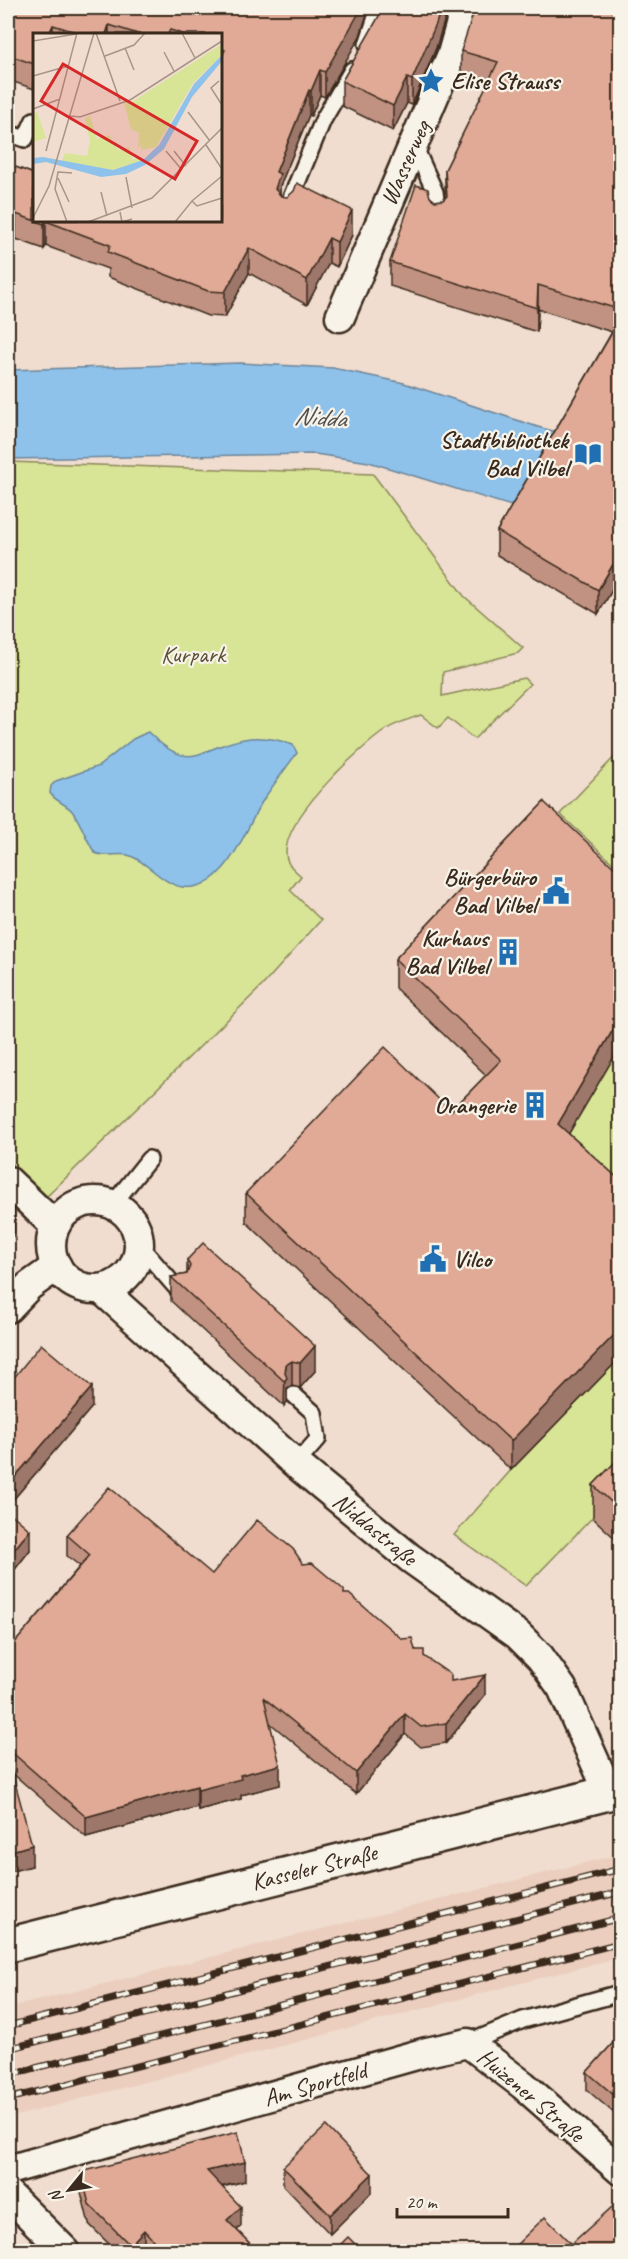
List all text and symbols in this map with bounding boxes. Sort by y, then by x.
inset map [33,33,222,222]
place icon: Elise Strauss [416,66,446,96]
place label: Elise Strauss [451,66,562,96]
street label: Wasserweg [373,114,438,210]
water label: Nidda [293,399,350,435]
place label: Stadtbibliothek Bad Vilbel [440,425,573,483]
library icon: Stadtbibliothek Bad Vilbel [573,439,603,469]
park label: Kurpark [161,639,227,669]
place label: Bürgerbüro Bad Vilbel [444,862,541,920]
public building icon: Bürgerbüro Bad Vilbel [541,876,571,906]
place label: Kurhaus Bad Vilbel [406,923,493,981]
building icon: Kurhaus Bad Vilbel [493,937,523,967]
place label: Orangerie [435,1090,517,1120]
building icon: Orangerie [520,1090,550,1120]
public building icon: Vilco [418,1244,448,1274]
place label: Vilco [453,1244,493,1274]
street label: Niddastraße [327,1486,425,1573]
street label: Kasseler Straße [248,1836,382,1897]
street label: Huizener Straße [471,2041,592,2150]
street label: Am Sportfeld [260,2054,373,2113]
north arrow [39,2160,99,2220]
scale bar [397,2181,508,2219]
text: N [44,2185,68,2206]
text: 20 m [406,2191,439,2213]

